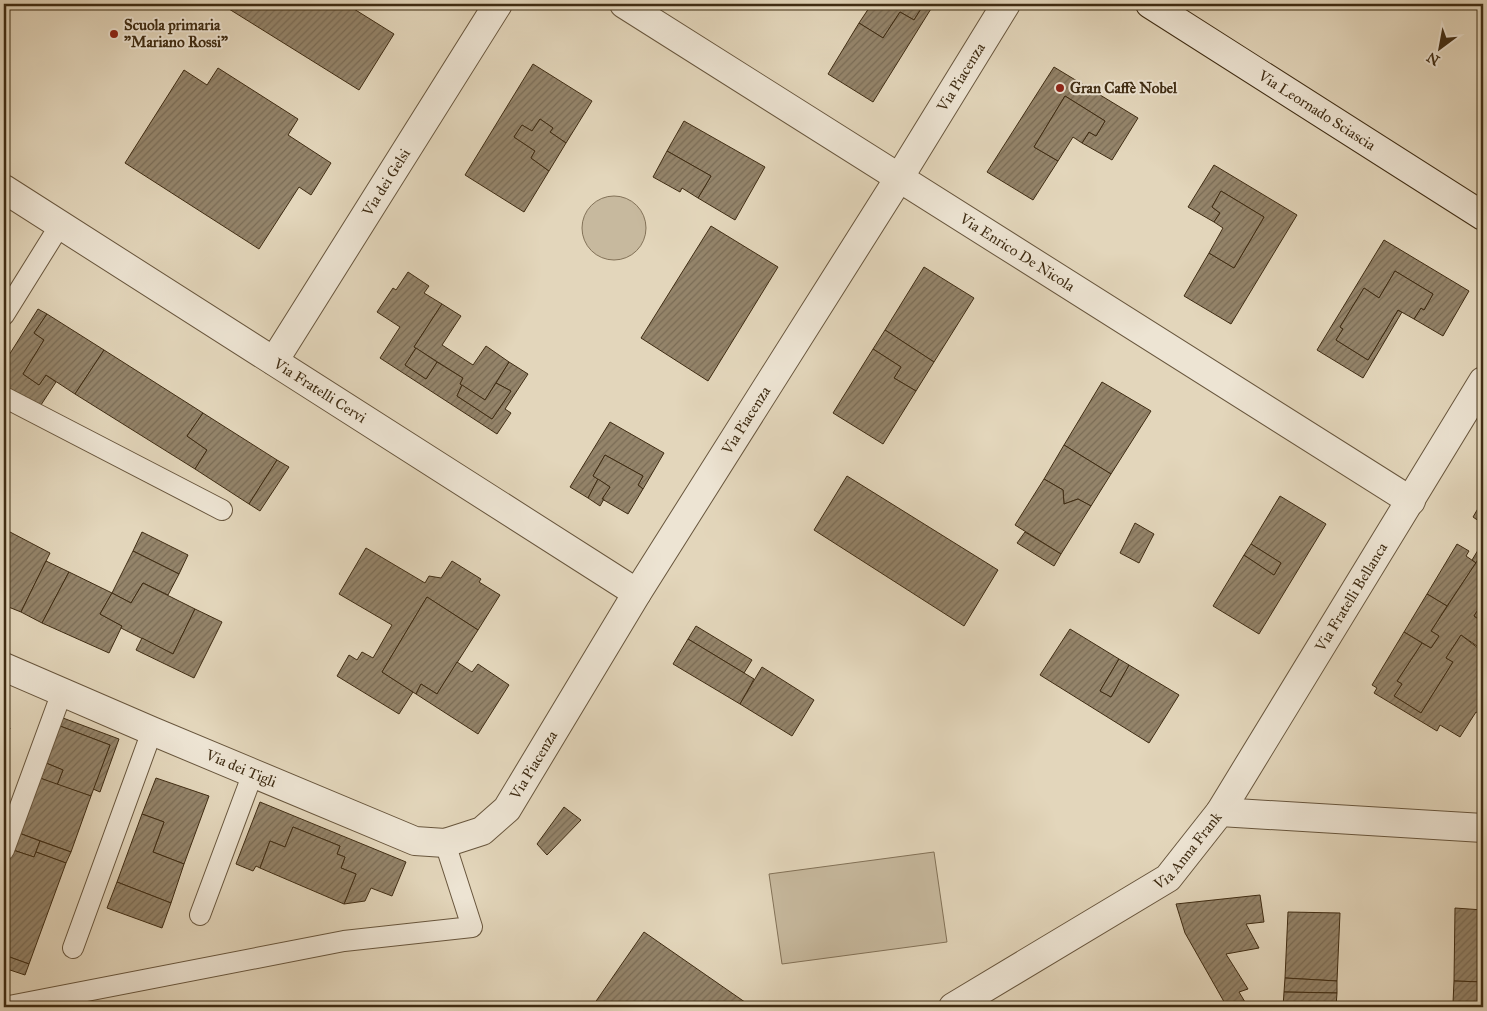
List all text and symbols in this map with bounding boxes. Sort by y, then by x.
place label: Scuola primaria "Mariano Rossi" [124,16,228,51]
north arrow [1414,22,1464,72]
marker: Scuola primaria "Mariano Rossi" [108,28,120,40]
street label: Via Piacenza [933,39,989,115]
text: N [1424,48,1443,69]
street label: Via Leornado Sciascia [1254,66,1380,155]
place label: Gran Caffè Nobel [1070,79,1178,97]
marker: Gran Caffè Nobel [1054,82,1066,94]
street label: Via dei Gelsi [358,145,414,220]
street label: Via Enrico De Nicola [956,209,1079,296]
street label: Via Fratelli Cervi [270,354,370,427]
street label: Via Piacenza [717,382,775,459]
street label: Via Fratelli Bellanca [1311,539,1392,655]
street label: Via Piacenza [505,727,561,804]
street label: Via dei Tigli [202,745,279,791]
street label: Via Anna Frank [1150,808,1226,894]

